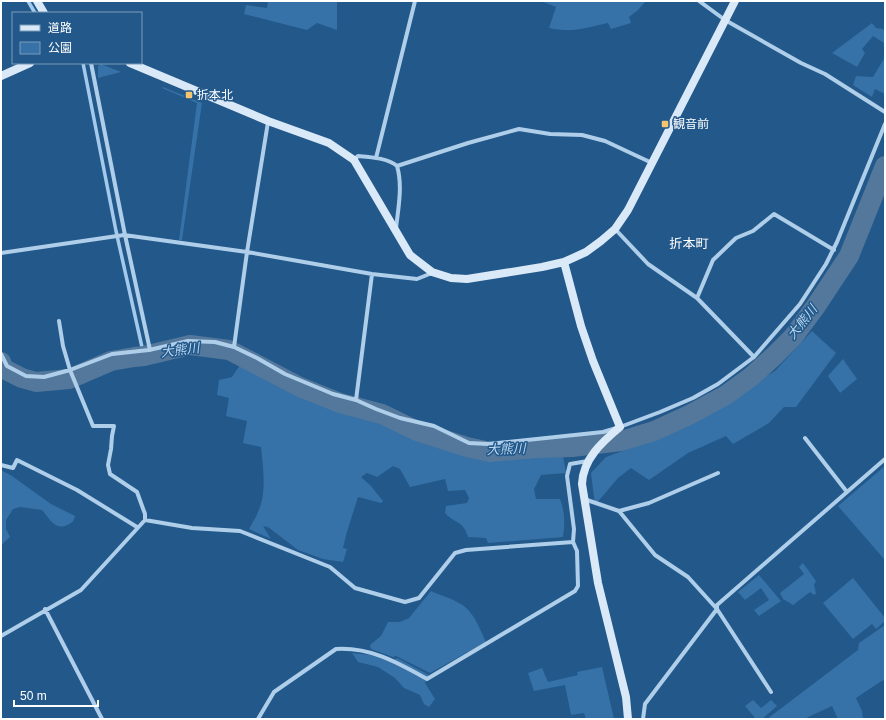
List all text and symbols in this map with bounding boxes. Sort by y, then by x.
legend [12,12,142,64]
text: 道路 [48,21,72,35]
text: 公園 [48,41,72,55]
place label: 折本北 [197,88,233,102]
marker: 折本北 [184,90,194,100]
place label: 観音前 [673,117,709,131]
marker: 観音前 [660,119,670,129]
district label: 折本町 [669,236,709,251]
water label: 大熊川 [784,301,821,342]
water label: 大熊川 [160,340,202,360]
water label: 大熊川 [486,441,528,457]
scale bar [14,682,98,708]
text: 50 m [20,689,47,703]

